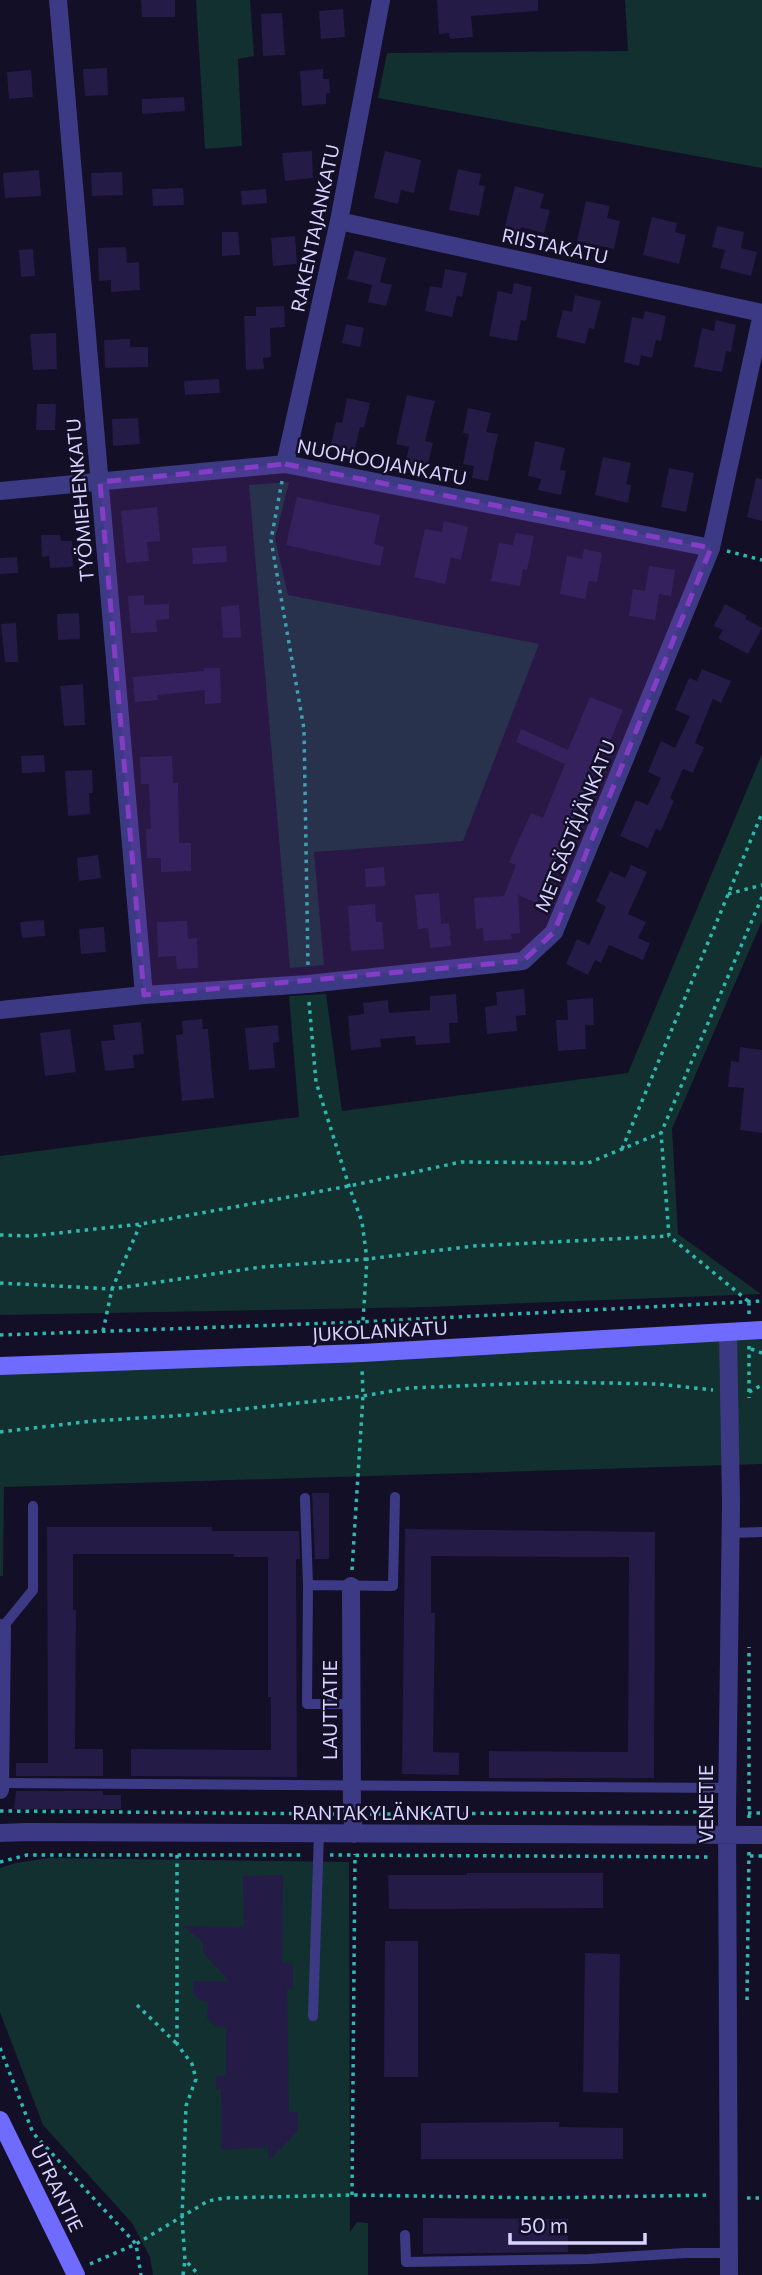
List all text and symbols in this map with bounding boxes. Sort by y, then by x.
street label: RAKENTAJANKATU [285,142,344,314]
street label: RIISTAKATU [500,223,610,268]
street label: TYÖMIEHENKATU [61,417,98,583]
street label: NUOHOOJANKATU [295,434,469,489]
street label: METSÄSTÄJÄNKATU [529,736,620,915]
street label: JUKOLANKATU [312,1315,448,1346]
street label: LAUTTATIE [318,1660,341,1760]
street label: VENETIE [694,1765,717,1843]
street label: RANTAKYLÄNKATU [292,1801,470,1824]
street label: UTRANTIE [26,2140,89,2236]
scale bar [510,2202,645,2246]
text: 50 m [520,2212,568,2237]

